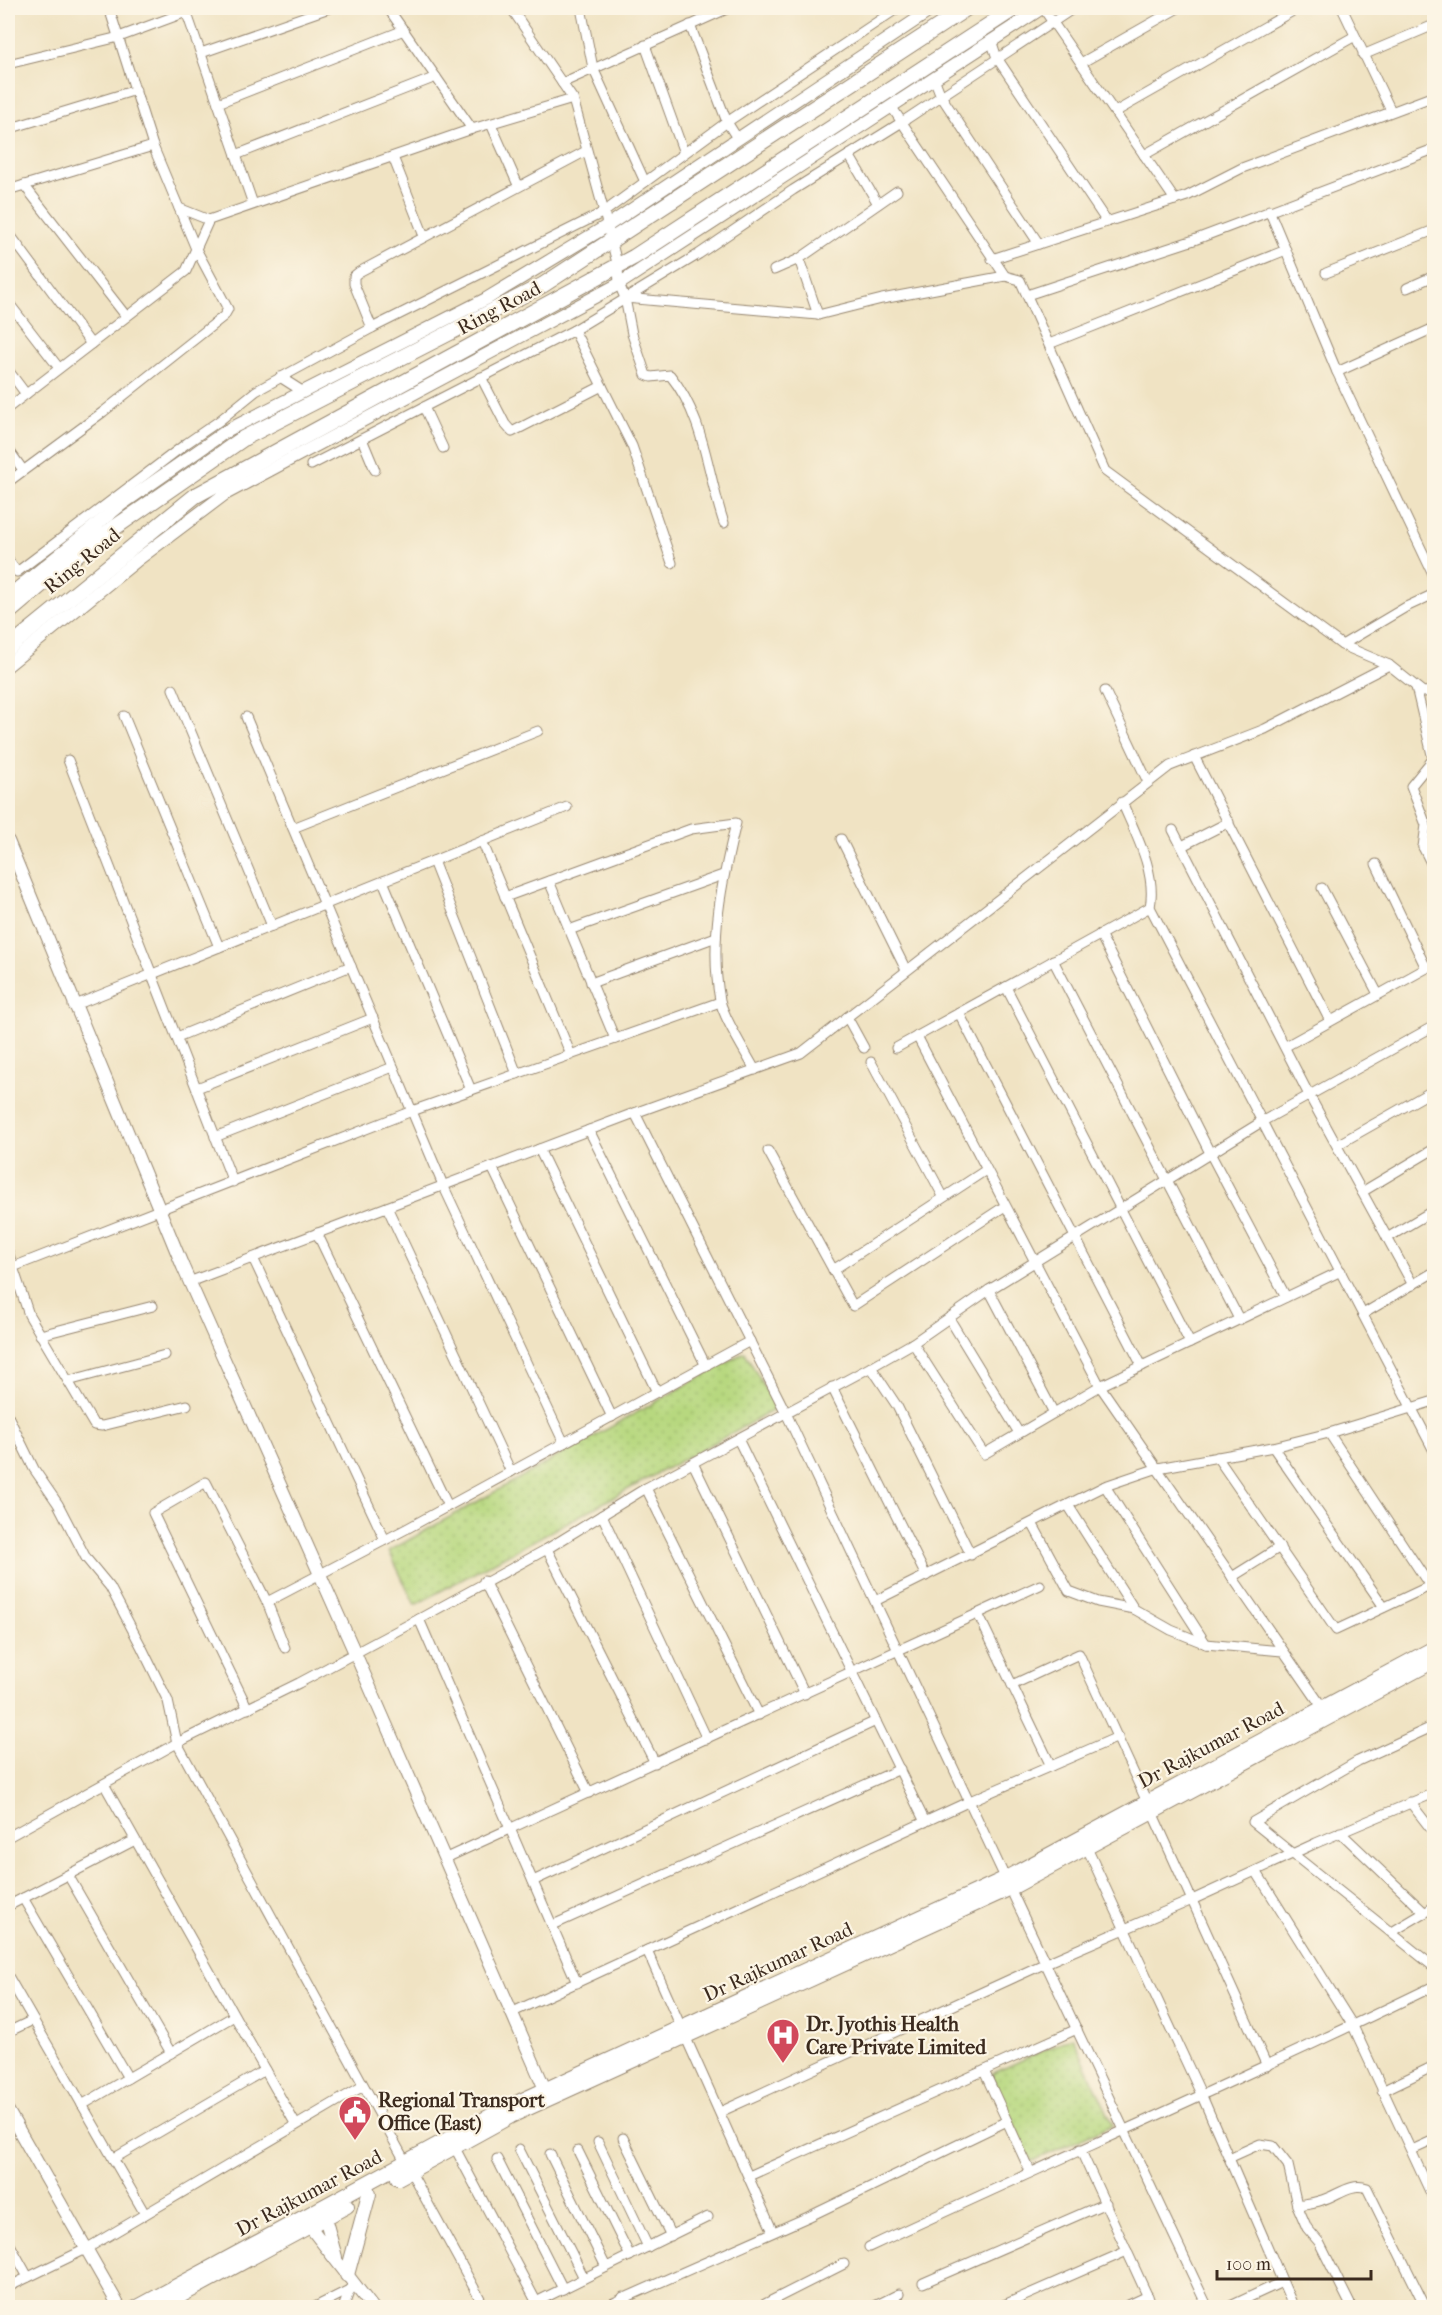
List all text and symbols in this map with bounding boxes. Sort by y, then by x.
street label: Ring Road [453,276,546,340]
street label: Ring Road [39,523,126,599]
street label: Dr Rajkumar Road [1134,1696,1289,1793]
street label: Dr Rajkumar Road [700,1917,857,2007]
place label: Dr. Jyothis Health Care Private Limited [806,2013,987,2059]
hospital icon: Dr. Jyothis Health Care Private Limited [765,2017,801,2064]
place label: Regional Transport Office (East) [378,2089,546,2135]
public building icon: Regional Transport Office (East) [337,2094,373,2141]
street label: Dr Rajkumar Road [232,2144,387,2241]
scale bar [1217,2243,1372,2281]
text: 100 m [1226,2254,1271,2275]

